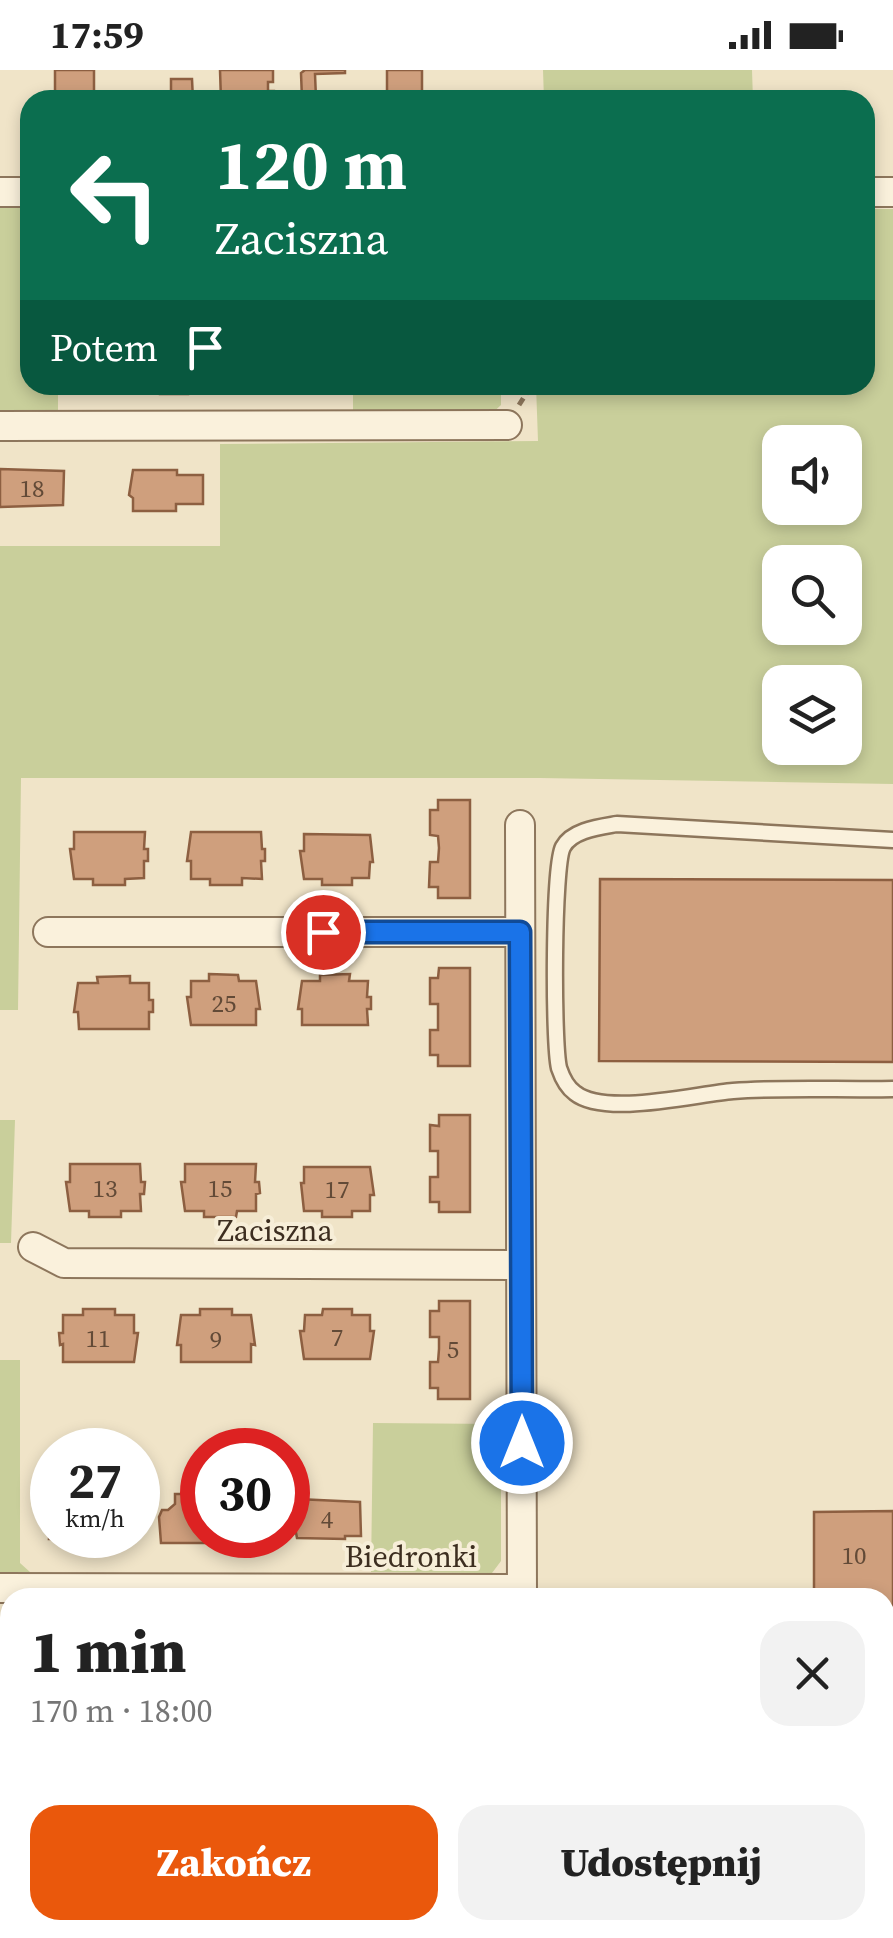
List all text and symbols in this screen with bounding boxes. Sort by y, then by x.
text: 17:59 [50,9,144,61]
text: 120 m [215,116,407,212]
icon: left [50,130,180,260]
text: Zaciszna [215,207,388,269]
icon: arrive [178,320,233,375]
text: Potem [50,322,158,374]
map controls [762,425,862,765]
button: sound [762,425,862,525]
house number: 18 [19,471,45,505]
button: search [762,545,862,645]
button: layers [762,665,862,765]
pin [281,890,366,975]
icon: arrive [296,905,351,960]
house number: 25 [211,986,237,1020]
house number: 13 [92,1171,118,1205]
house number: 15 [207,1171,233,1205]
house number: 17 [324,1172,350,1206]
street label: Zaciszna [217,1210,333,1251]
house number: 7 [331,1320,343,1354]
house number: 11 [85,1321,111,1355]
house number: 9 [210,1322,222,1356]
house number: 5 [447,1332,459,1366]
position arrow [470,1391,574,1495]
speed limit sign: 30 [180,1428,310,1558]
text: 27 [68,1446,122,1515]
text: km/h [65,1501,125,1535]
house number: 4 [321,1502,334,1536]
street label: Biedronki [345,1536,477,1577]
house number: 10 [841,1538,867,1572]
text: 1 min [30,1610,186,1692]
button: close [760,1621,865,1726]
text: 170 m · 18:00 [30,1689,212,1733]
button: Zakończ [30,1805,438,1920]
button: Udostępnij [458,1805,865,1920]

